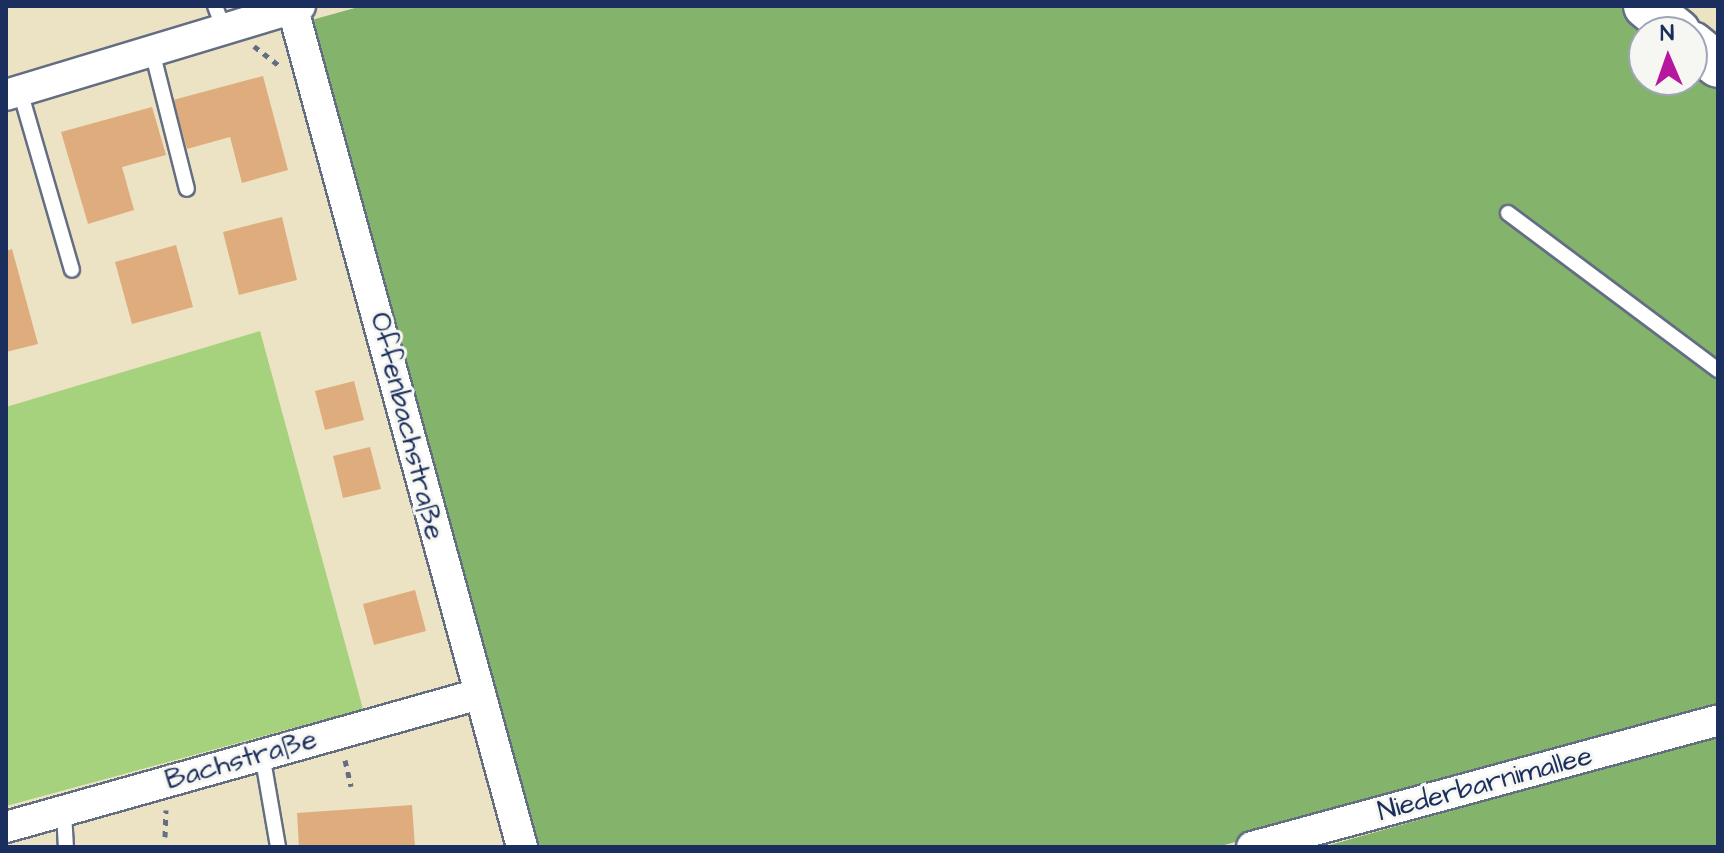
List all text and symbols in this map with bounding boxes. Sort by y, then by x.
north arrow [1628,16,1708,96]
text: N [1660,18,1675,49]
street label: Offenbachstraße [363,309,451,543]
street label: Bachstraße [161,722,321,798]
street label: Niederbarnimallee [1374,739,1596,829]

